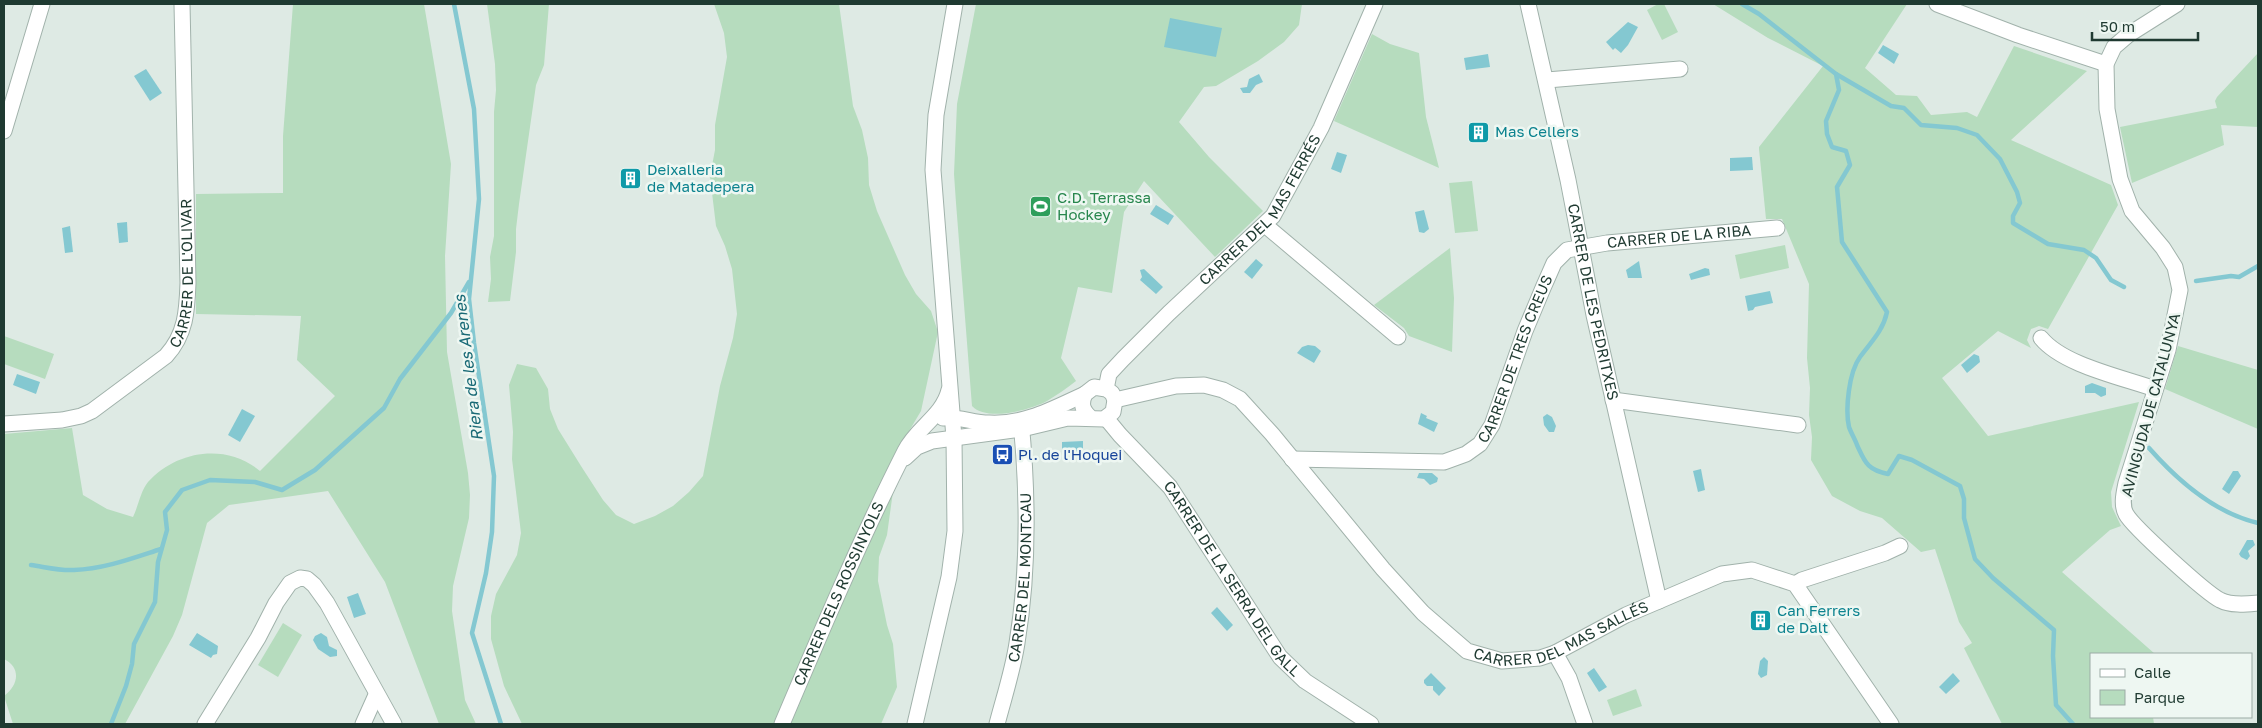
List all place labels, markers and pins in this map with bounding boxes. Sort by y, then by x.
building icon: Mas Cellers [1467,120,1491,144]
place label: Mas Cellers [1495,122,1579,140]
place label: Deixalleria de Matadepera [647,160,754,195]
building icon: Deixalleria de Matadepera [619,167,643,191]
place label: C.D. Terrassa Hockey [1057,188,1151,223]
sports icon: C.D. Terrassa Hockey [1029,195,1053,219]
bus stop icon: Pl. de l'Hoquei [990,443,1014,467]
place label: Pl. de l'Hoquei [1018,445,1122,463]
place label: Can Ferrers de Dalt [1777,601,1860,636]
building icon: Can Ferrers de Dalt [1749,608,1773,632]

